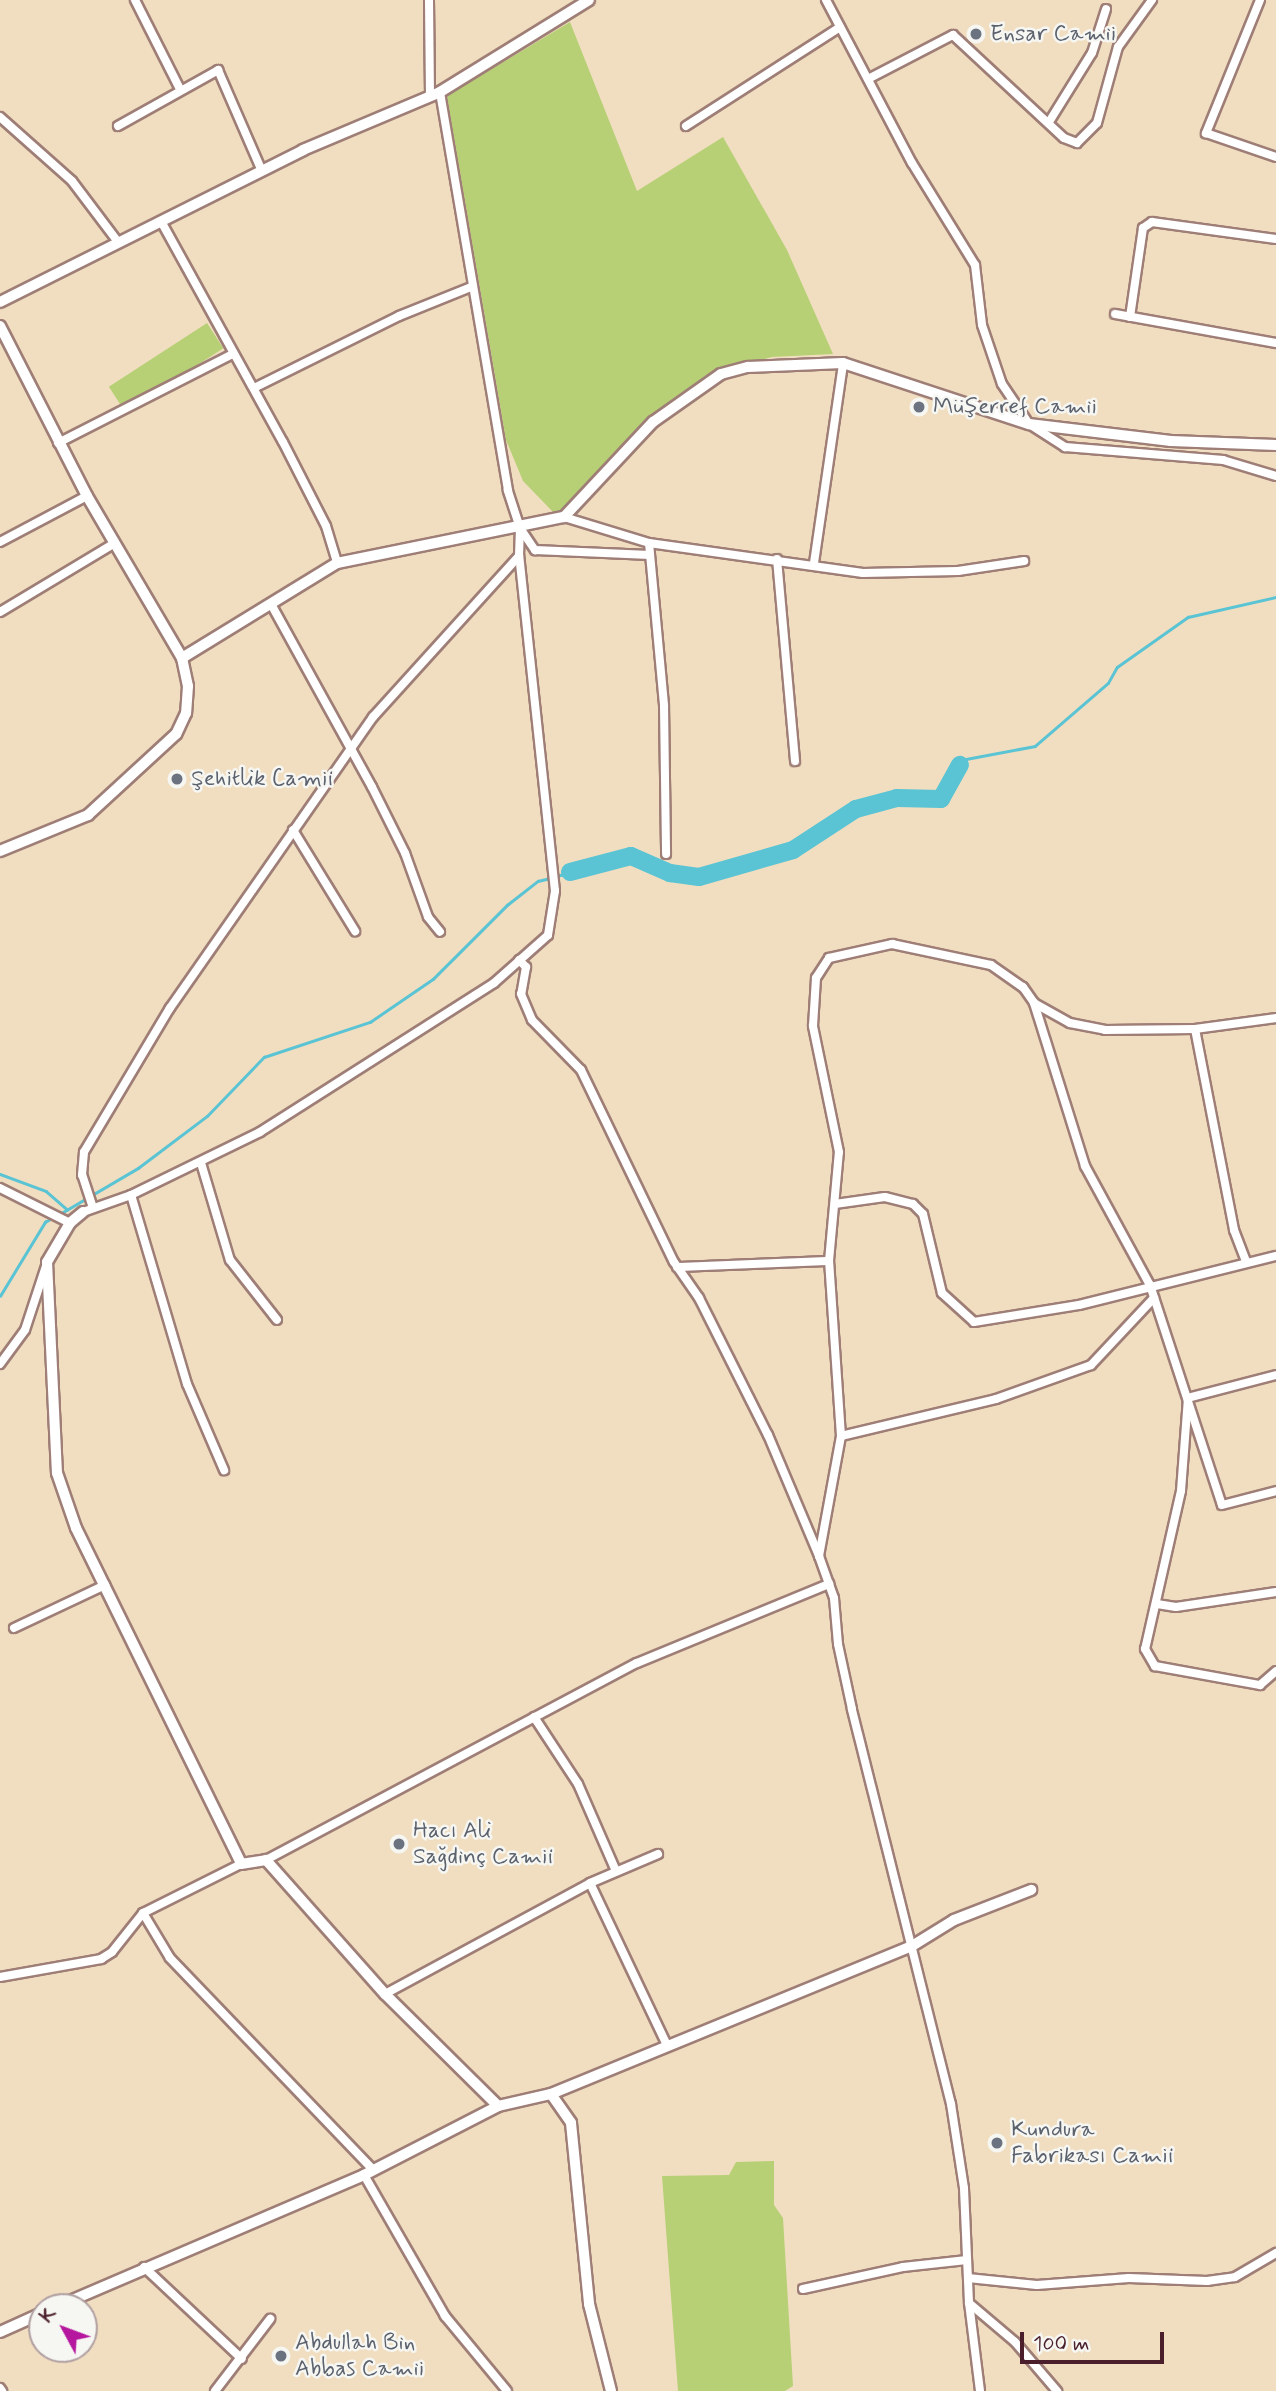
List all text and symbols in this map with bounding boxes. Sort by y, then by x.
place label: Ensar Camii [990,20,1115,48]
marker: Ensar Camii [968,26,984,42]
place label: Müşerref Camii [933,393,1095,421]
marker: Müşerref Camii [911,399,927,415]
place label: Şehitlik Camii [191,765,333,793]
marker: Şehitlik Camii [169,771,185,787]
place label: Hacı Ali Sağdinç Camii [413,1817,553,1871]
marker: Hacı Ali Sağdinç Camii [391,1836,407,1852]
place label: Kundura Fabrikası Camii [1011,2116,1173,2170]
marker: Kundura Fabrikası Camii [989,2135,1005,2151]
north arrow [28,2293,98,2363]
text: K [34,2302,62,2328]
scale bar [1024,2318,1168,2362]
place label: Abdullah Bin Abbas Camii [295,2329,423,2383]
text: 100 m [1033,2330,1089,2358]
marker: Abdullah Bin Abbas Camii [273,2348,289,2364]

